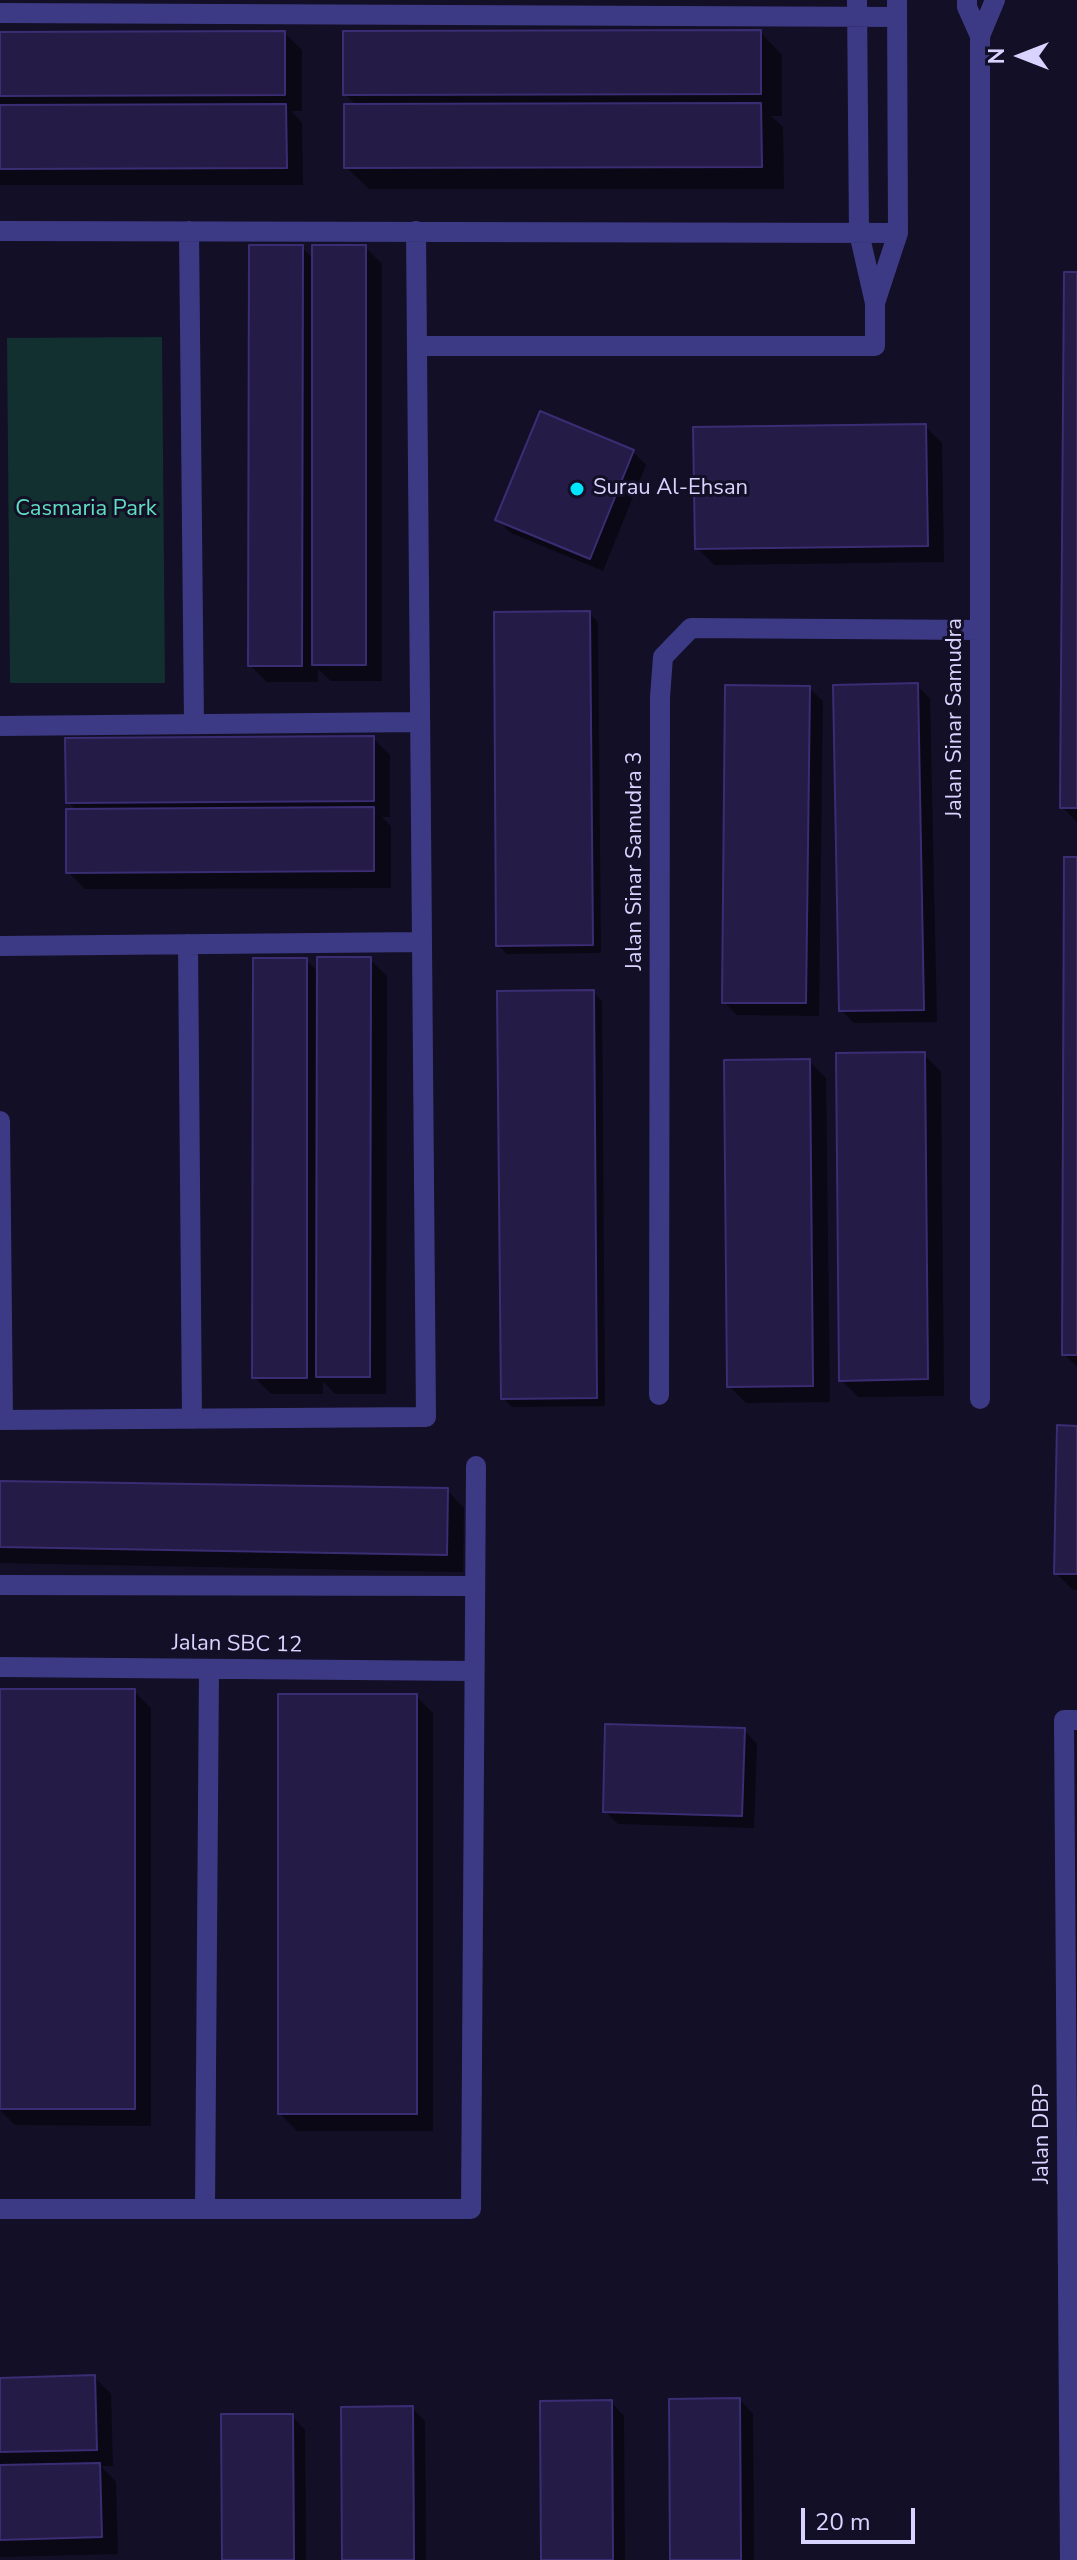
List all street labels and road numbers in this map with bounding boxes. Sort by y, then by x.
street label: Jalan Sinar Samudra [943,618,969,818]
street label: Jalan Sinar Samudra 3 [623,752,649,970]
street label: Jalan SBC 12 [172,1631,302,1659]
street label: Jalan DBP [1030,2084,1056,2184]

